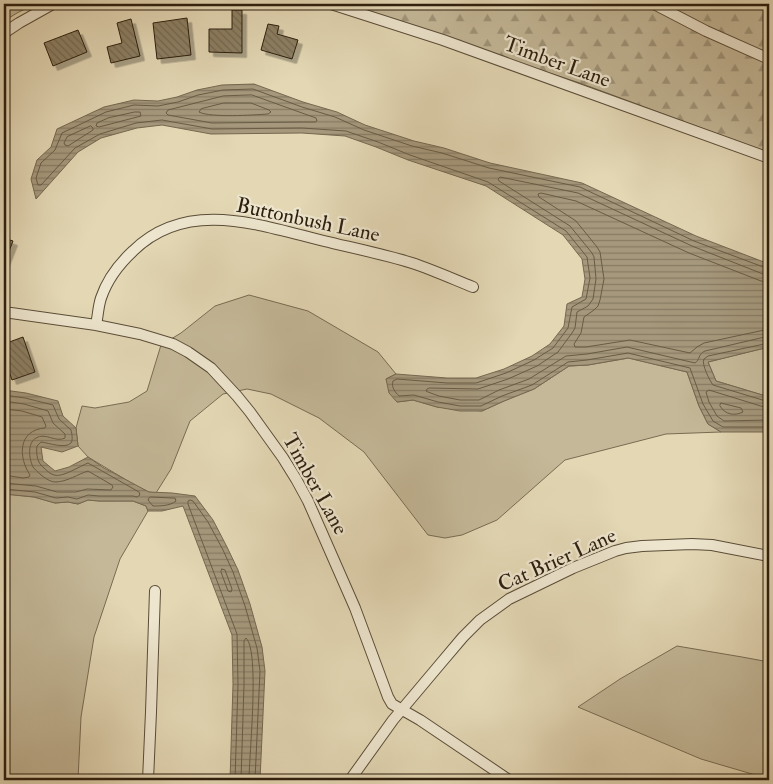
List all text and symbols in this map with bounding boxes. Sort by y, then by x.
street label: Timber Lane [500,30,614,94]
street label: Buttonbush Lane [234,192,382,248]
street label: Timber Lane [276,429,354,540]
street label: Cat Brier Lane [494,522,621,598]

